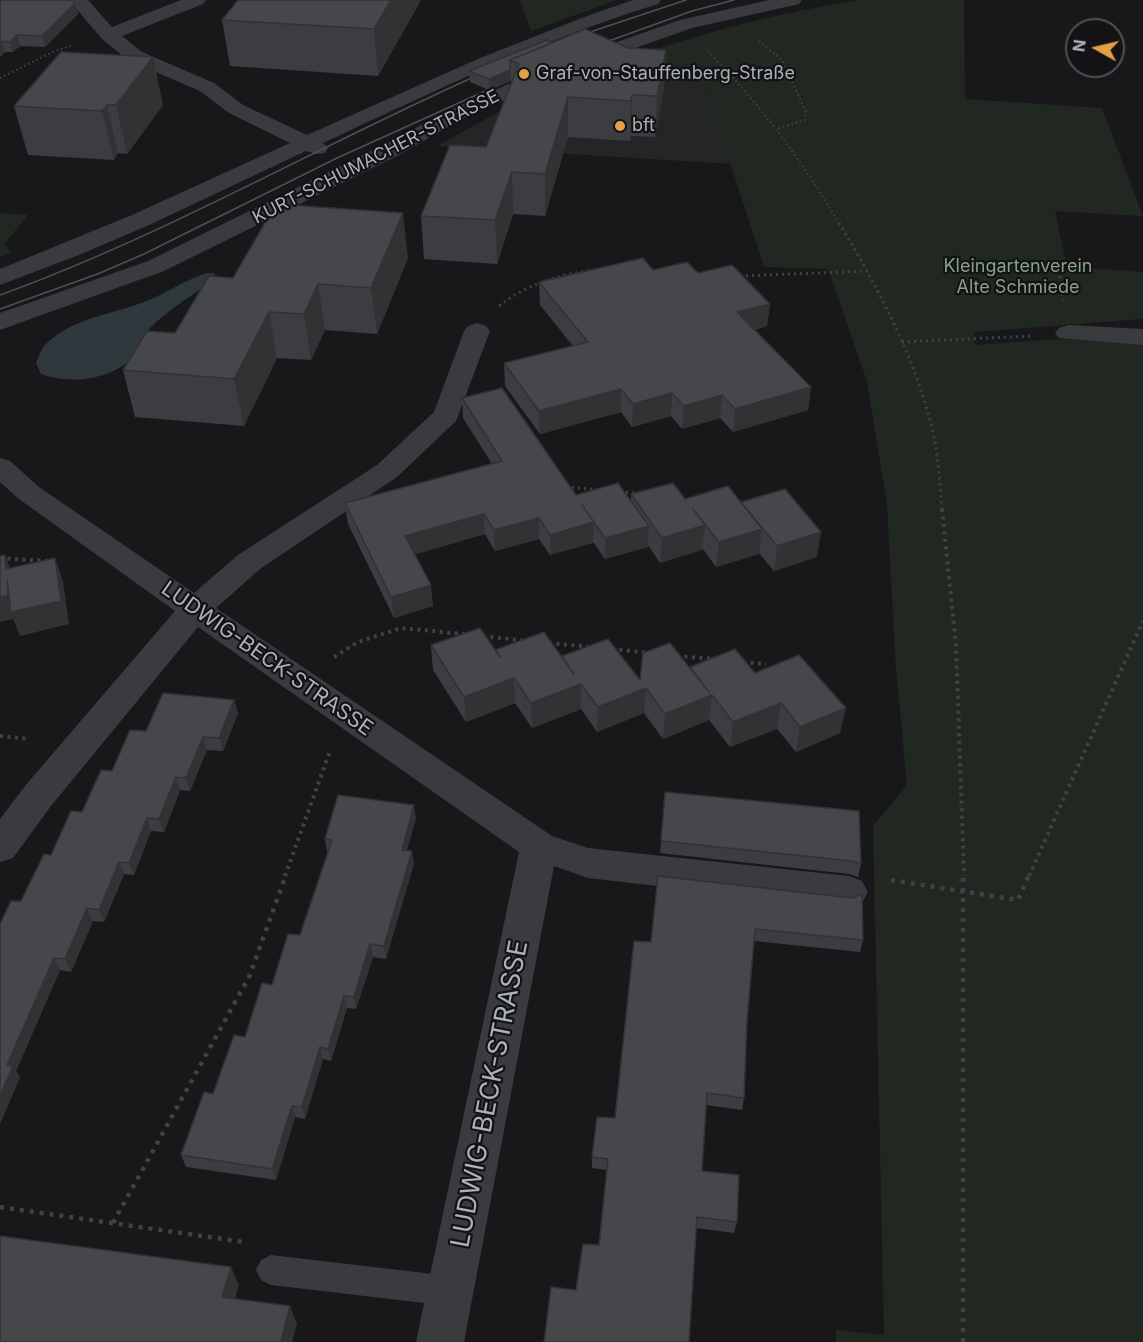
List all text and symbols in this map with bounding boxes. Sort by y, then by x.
north arrow [1065,18,1125,78]
text: N [1068,38,1090,53]
place label: Graf-von-Stauffenberg-Straße [536,63,795,85]
marker: Graf-von-Stauffenberg-Straße [517,67,531,81]
street label: KURT-SCHUMACHER-STRASSE [249,85,503,229]
place label: bft [632,115,655,137]
marker: bft [613,119,627,133]
park label: Kleingartenverein Alte Schmiede [944,256,1092,298]
street label: LUDWIG-BECK-STRASSE [157,576,377,742]
street label: LUDWIG-BECK-STRASSE [445,938,535,1250]

